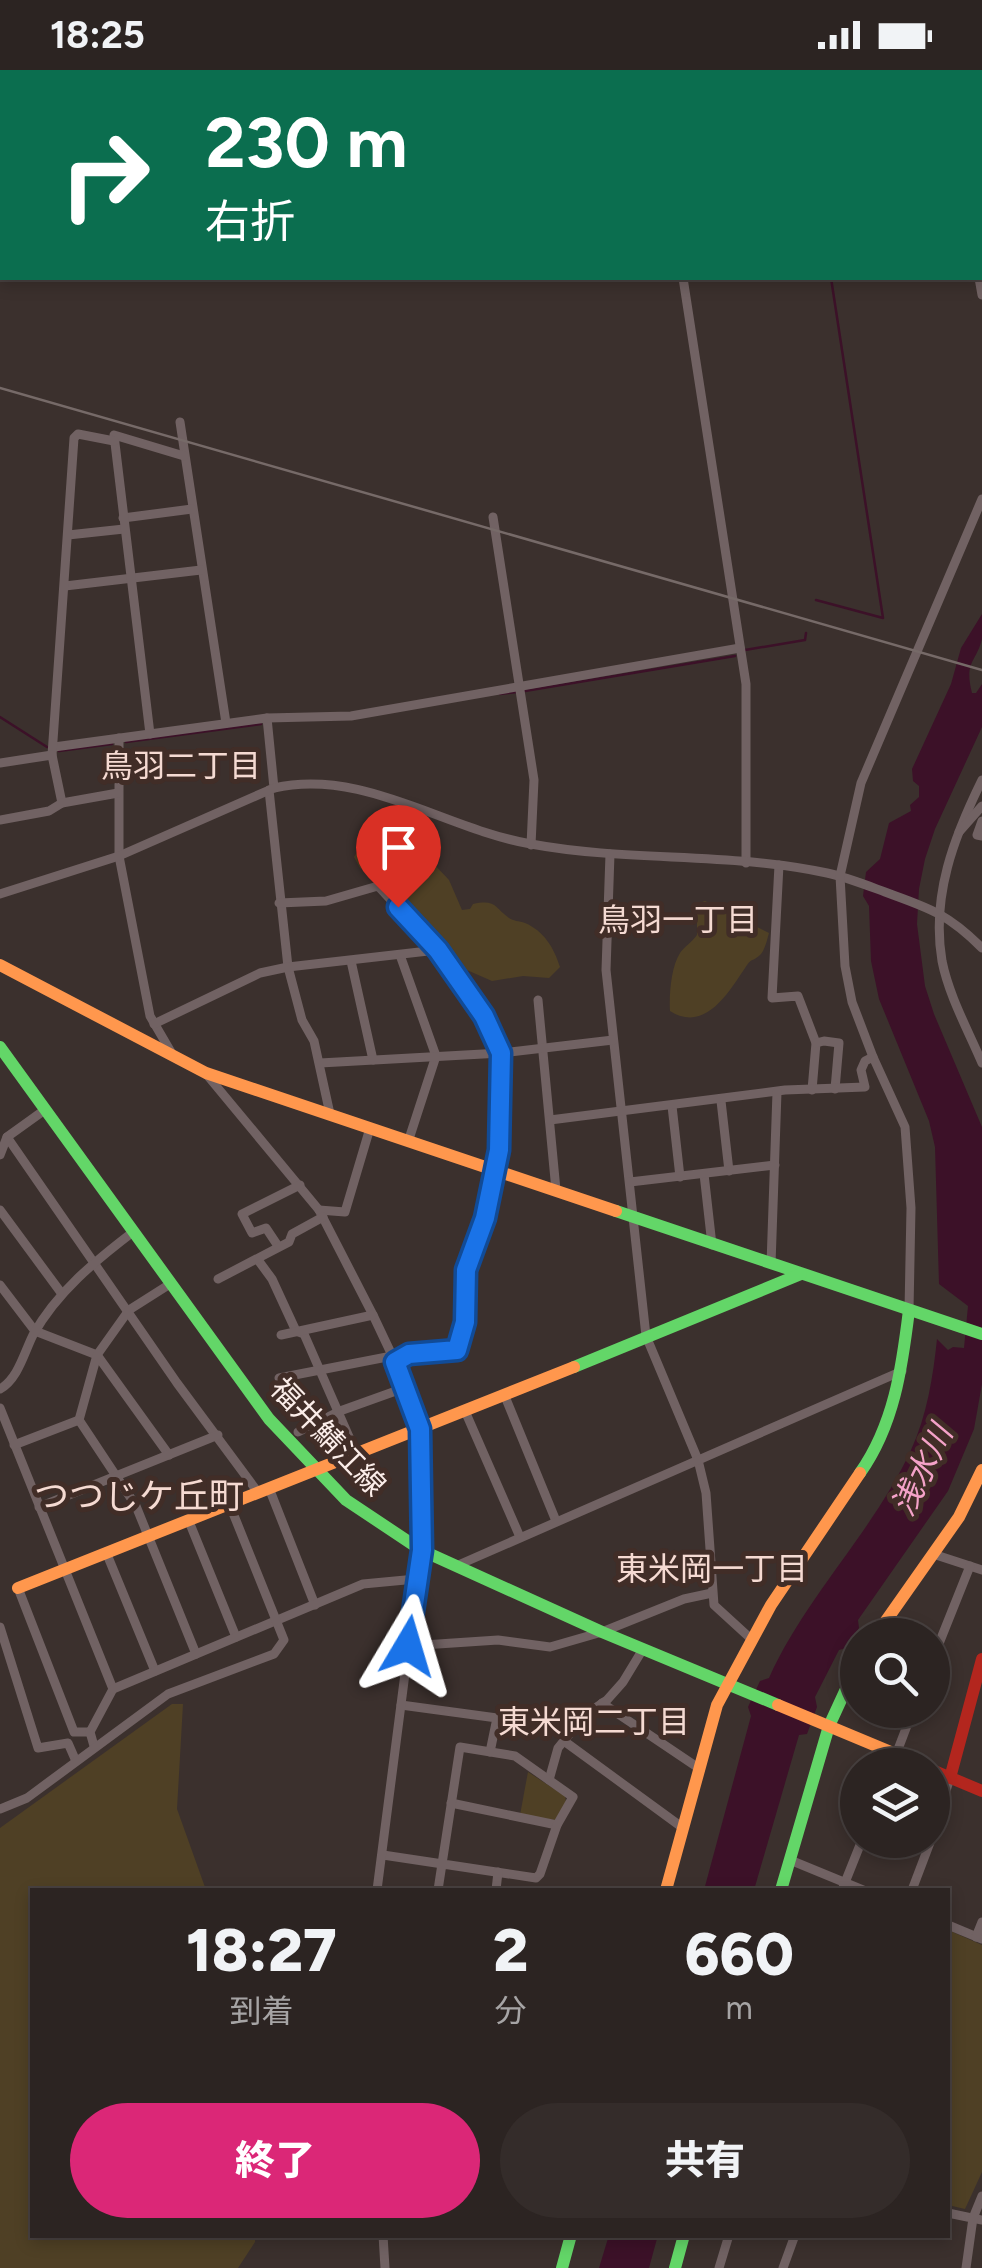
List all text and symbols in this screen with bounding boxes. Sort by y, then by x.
text: 18:25 [50,12,145,58]
text: 230 m [205,100,408,185]
icon: right [40,110,170,240]
text: 右折 [205,194,295,248]
district label: 鳥羽二丁目 [101,747,261,785]
pin [356,805,441,908]
icon: arrive [371,820,426,875]
district label: 鳥羽一丁目 [598,901,758,939]
street label: 福井鯖江線 [263,1370,394,1503]
water label: 浅水川 [884,1416,961,1521]
district label: つつじケ丘町 [34,1475,244,1517]
district label: 東米岡一丁目 [616,1550,808,1588]
position arrow [356,1594,460,1698]
map controls [840,1618,950,1858]
button: search [840,1618,950,1728]
district label: 東米岡二丁目 [498,1703,690,1741]
button: layers [840,1748,950,1858]
text: 18:27 [186,1914,337,1986]
text: 2 [493,1914,528,1986]
text: 660 [684,1918,794,1990]
text: m [726,1989,753,2027]
text: 到着 [229,1992,294,2030]
text: 分 [495,1992,527,2030]
button: 終了 [70,2103,480,2218]
button: 共有 [500,2103,910,2218]

